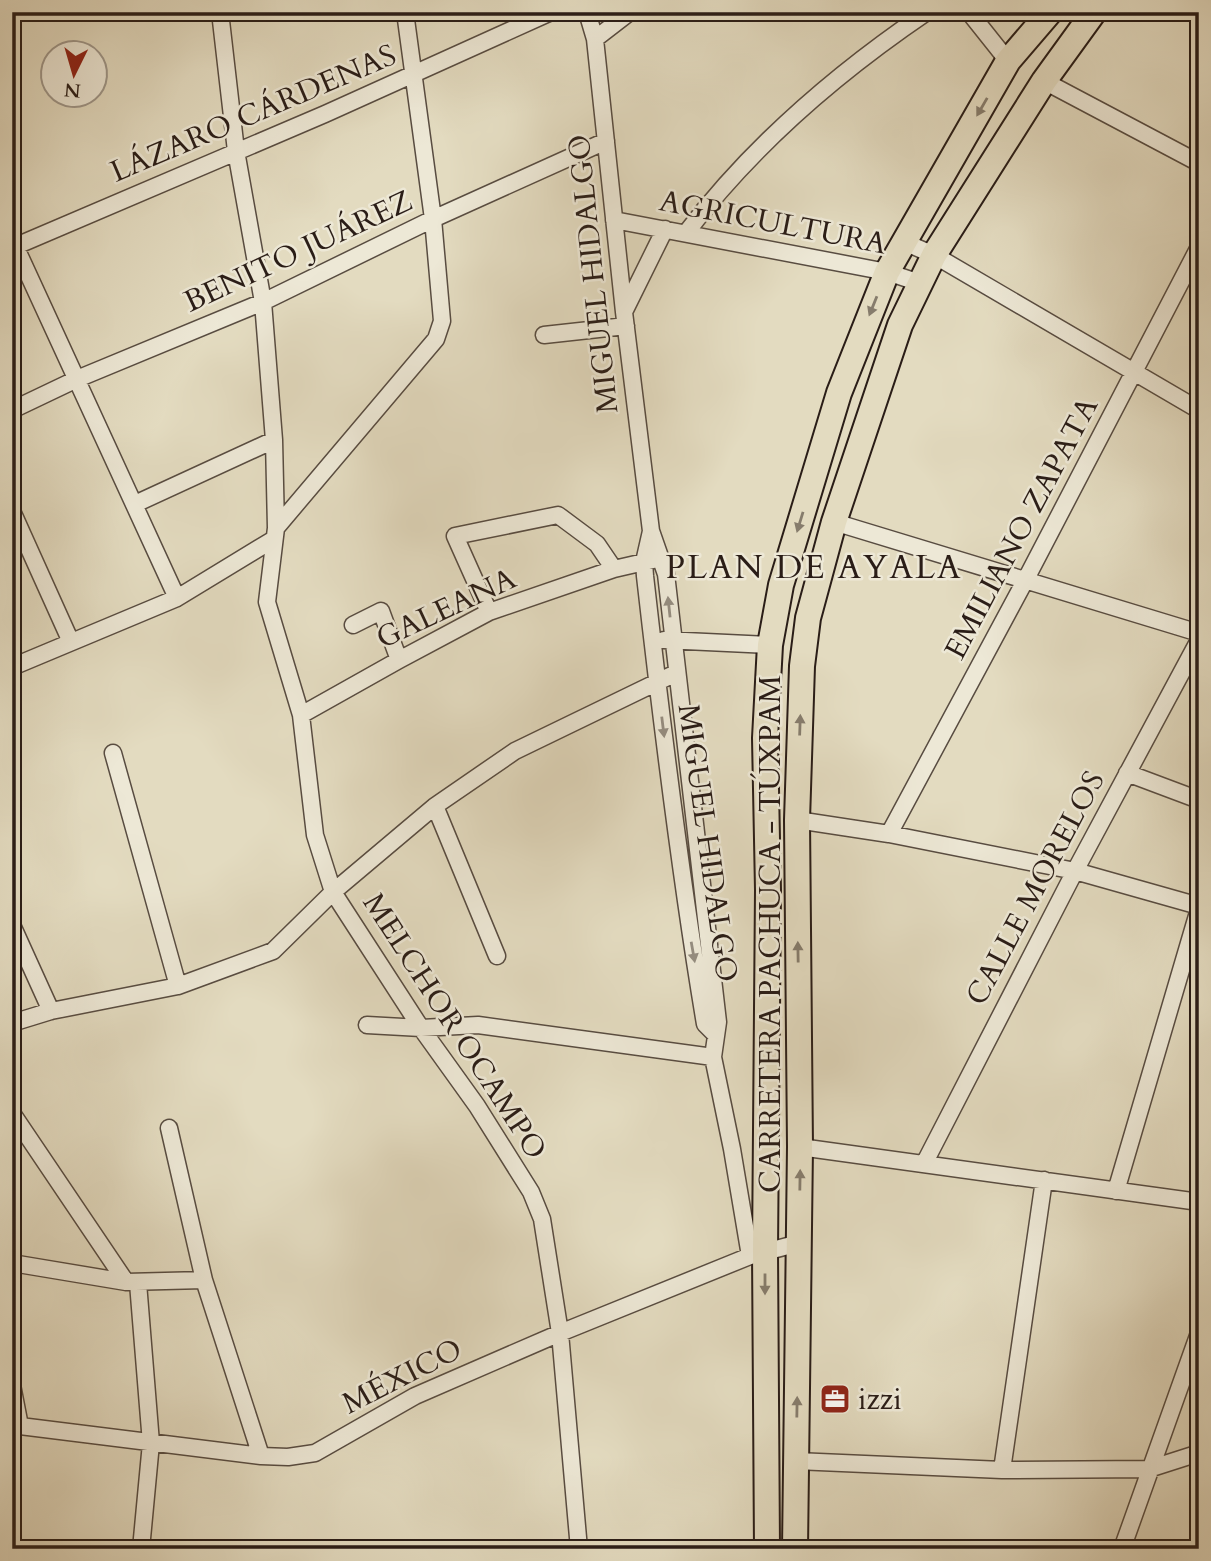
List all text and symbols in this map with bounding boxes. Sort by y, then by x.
street label: LÁZARO CÁRDENAS [104,35,402,192]
north arrow [38,38,108,108]
text: N [63,76,82,104]
one-way arrow [976,97,988,116]
street label: MIGUEL HIDALGO [558,132,629,415]
street label: AGRICULTURA [656,180,890,265]
street label: BENITO JUÁREZ [177,181,419,322]
one-way arrow [867,296,878,317]
street label: EMILIANO ZAPATA [935,389,1108,667]
one-way arrow [795,511,805,532]
district label: PLAN DE AYALA [665,545,963,590]
street label: GALEANA [370,558,523,659]
one-way arrow [663,595,674,617]
street label: CARRETERA PACHUCA - TÚXPAM [750,675,791,1193]
street label: MIGUEL HIDALGO [668,701,747,985]
one-way arrow [795,713,806,735]
one-way arrow [657,716,668,738]
street label: CALLE MORELOS [956,764,1115,1013]
street label: MELCHOR OCAMPO [353,885,556,1167]
one-way arrow [688,941,699,963]
one-way arrow [792,941,804,963]
one-way arrow [794,1168,805,1190]
one-way arrow [759,1273,771,1295]
street label: MÉXICO [335,1329,469,1424]
place label: izzi [858,1379,902,1420]
office icon: izzi [818,1382,852,1416]
one-way arrow [791,1396,803,1418]

